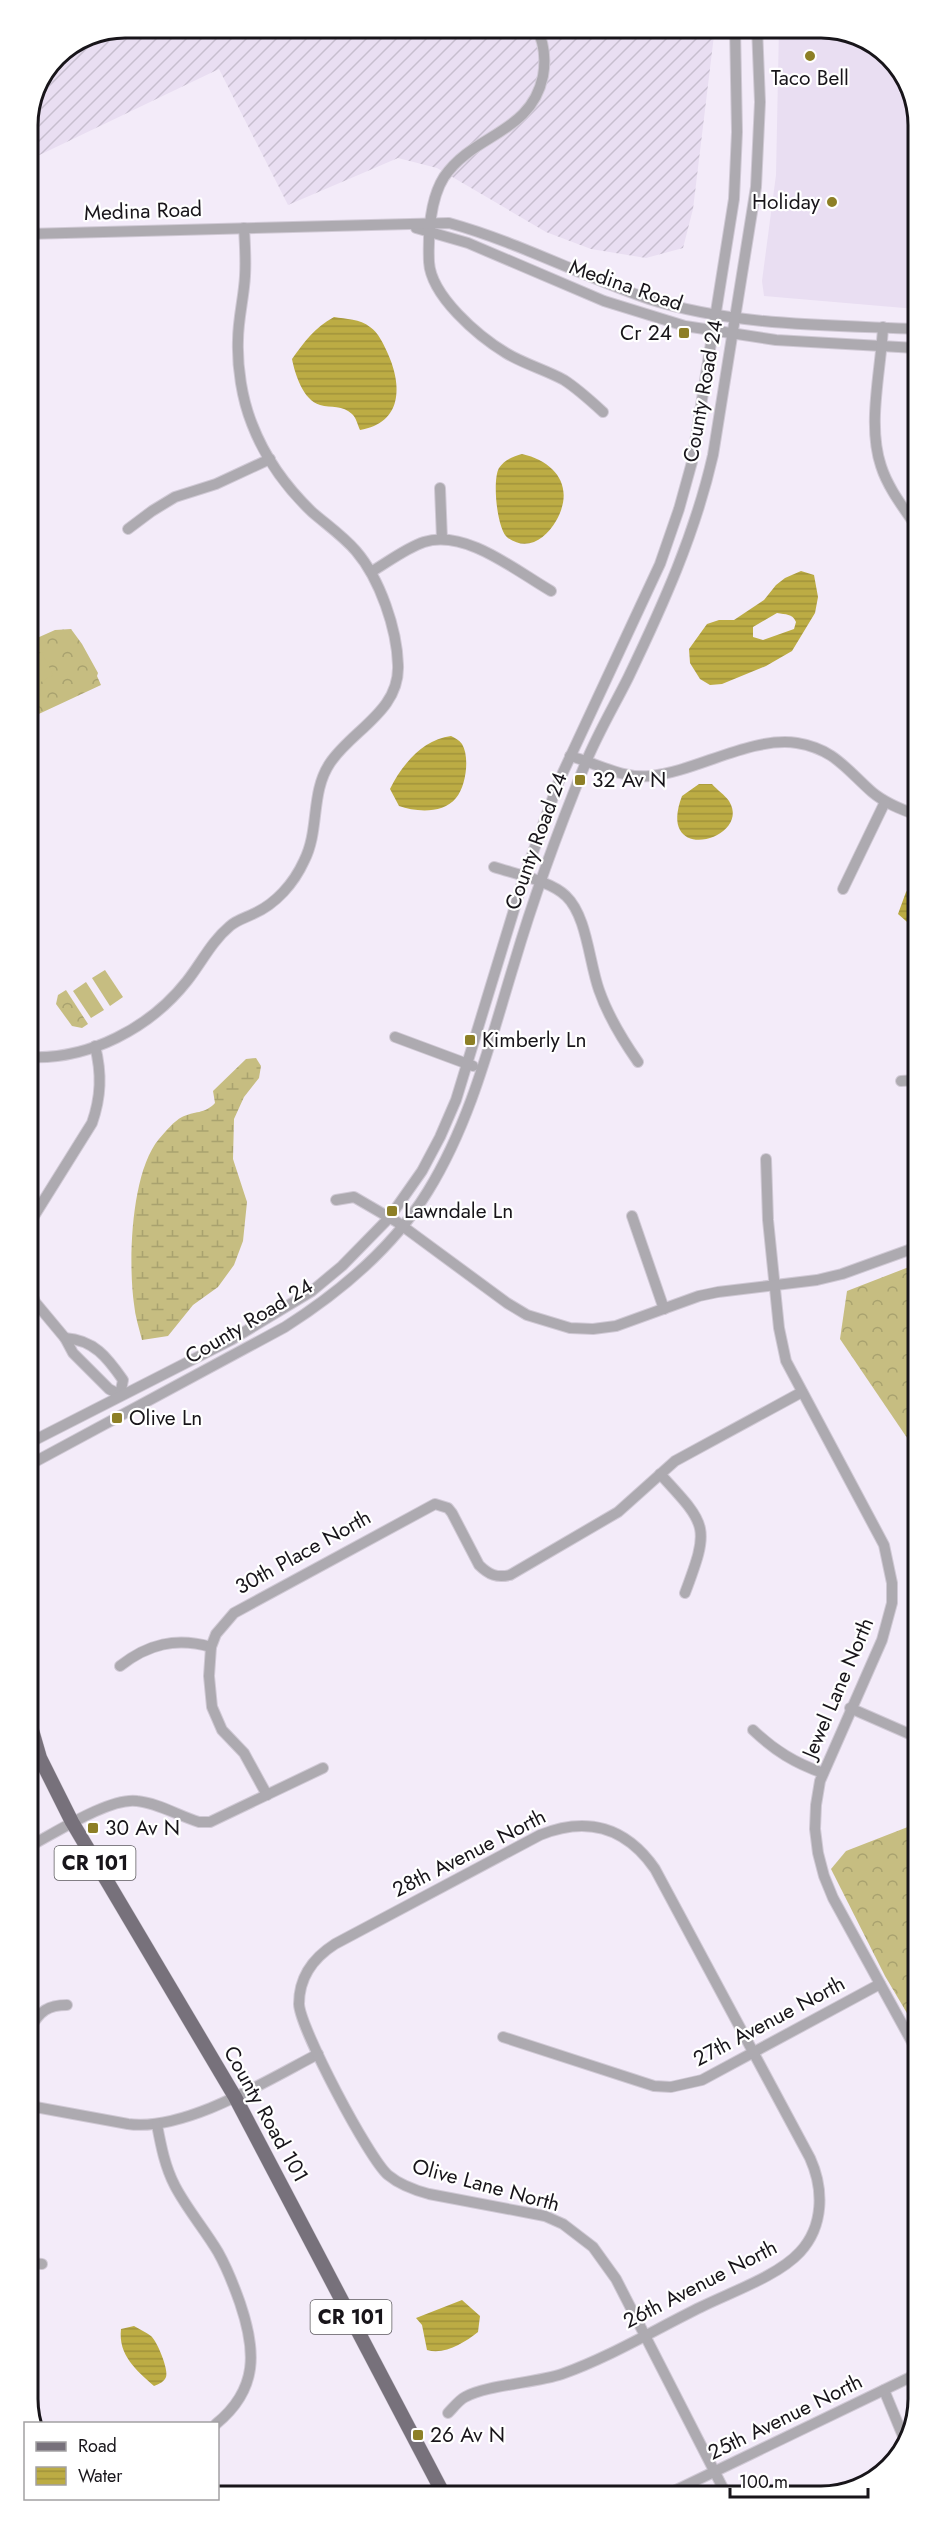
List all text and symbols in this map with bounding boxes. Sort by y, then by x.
marker: Taco Bell [803,49,817,63]
place label: Taco Bell [771,63,849,93]
place label: Holiday [752,187,821,217]
street label: Medina Road [84,194,202,228]
marker: Holiday [825,195,839,209]
street label: Medina Road [565,252,687,318]
street label: County Road 24 [676,317,730,465]
place label: Cr 24 [620,318,672,348]
marker: Cr 24 [677,326,691,340]
place label: 32 Av N [592,765,666,795]
street label: County Road 24 [497,768,575,914]
marker: 32 Av N [573,773,587,787]
place label: Kimberly Ln [482,1025,587,1055]
marker: Kimberly Ln [463,1033,477,1047]
place label: Lawndale Ln [404,1196,513,1226]
marker: Lawndale Ln [385,1204,399,1218]
street label: County Road 24 [179,1271,319,1371]
place label: Olive Ln [129,1403,202,1433]
marker: Olive Ln [110,1411,124,1425]
street label: 30th Place North [230,1502,376,1602]
street label: Jewel Lane North [794,1613,881,1766]
street label: 28th Avenue North [387,1801,551,1905]
place label: 30 Av N [105,1813,180,1843]
marker: 30 Av N [86,1821,100,1835]
road number: CR 101 [54,1846,136,1880]
street label: 27th Avenue North [688,1968,850,2074]
street label: County Road 101 [216,2040,316,2188]
street label: Olive Lane North [409,2151,563,2219]
street label: 26th Avenue North [618,2232,782,2336]
road number: CR 101 [310,2300,392,2334]
street label: 25th Avenue North [703,2366,867,2468]
place label: 26 Av N [430,2420,505,2450]
legend [24,2422,219,2500]
marker: 26 Av N [411,2428,425,2442]
text: Road [78,2433,117,2459]
scale bar [730,2461,868,2499]
text: Water [78,2463,123,2489]
text: 100 m [739,2469,788,2495]

